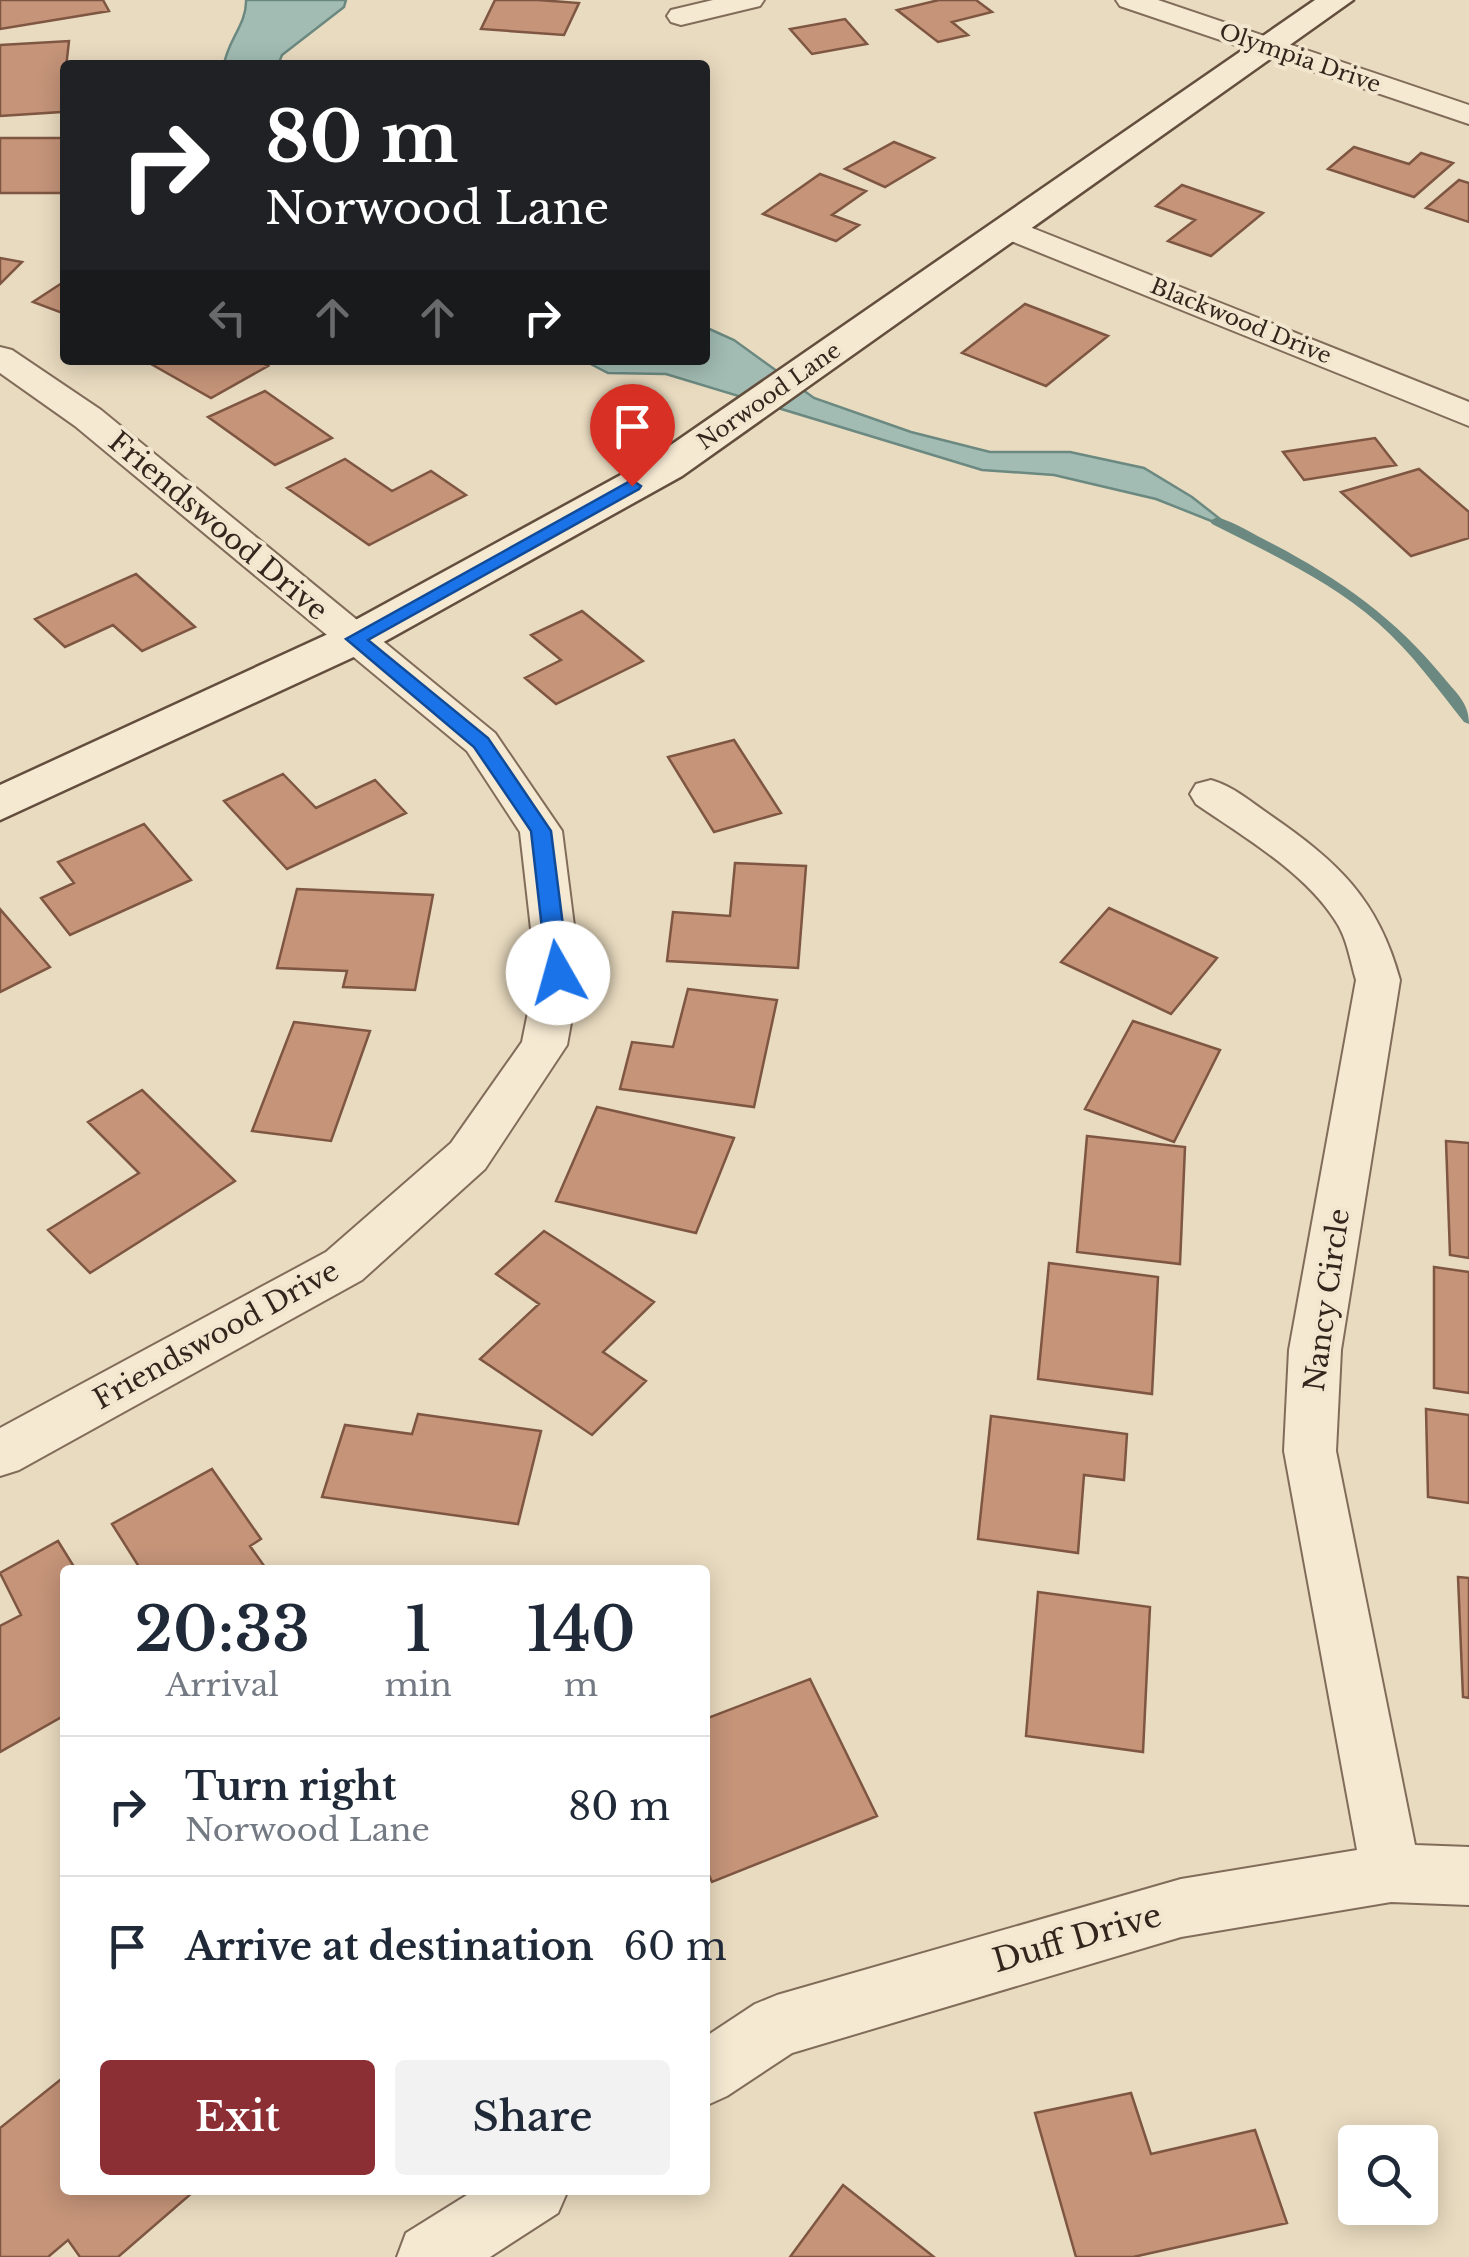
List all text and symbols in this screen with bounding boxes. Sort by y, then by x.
street label: Olympia Drive [1216,18,1384,98]
text: 80 m [265,94,458,181]
icon: right [100,100,230,230]
text: Norwood Lane [265,180,609,236]
street label: Blackwood Drive [1147,272,1335,370]
icon: left [200,290,255,345]
icon: ahead [305,290,360,345]
icon: ahead [410,290,465,345]
icon: right [515,290,570,345]
street label: Norwood Lane [692,337,846,455]
pin [590,384,675,487]
icon: arrive [605,399,660,454]
street label: Friendswood Drive [101,424,335,628]
position arrow [506,921,610,1025]
street label: Nancy Circle [1297,1206,1357,1394]
street label: Friendswood Drive [87,1253,345,1417]
text: 20:33 [134,1593,310,1667]
text: 1 [405,1593,431,1667]
text: 140 [526,1593,636,1667]
text: Arrival [166,1665,279,1705]
text: min [385,1665,452,1705]
text: m [564,1665,598,1705]
text: Turn right [185,1763,396,1810]
icon: right [100,1779,155,1834]
text: 80 m [568,1783,670,1830]
text: Norwood Lane [185,1810,430,1850]
street label: Duff Drive [988,1895,1166,1981]
icon: arrive [100,1919,155,1974]
text: Arrive at destination [185,1923,594,1970]
text: 60 m [624,1923,727,1970]
button: Exit [100,2060,375,2175]
button: Share [395,2060,670,2175]
map controls [1338,2125,1438,2225]
button: search [1338,2125,1438,2225]

